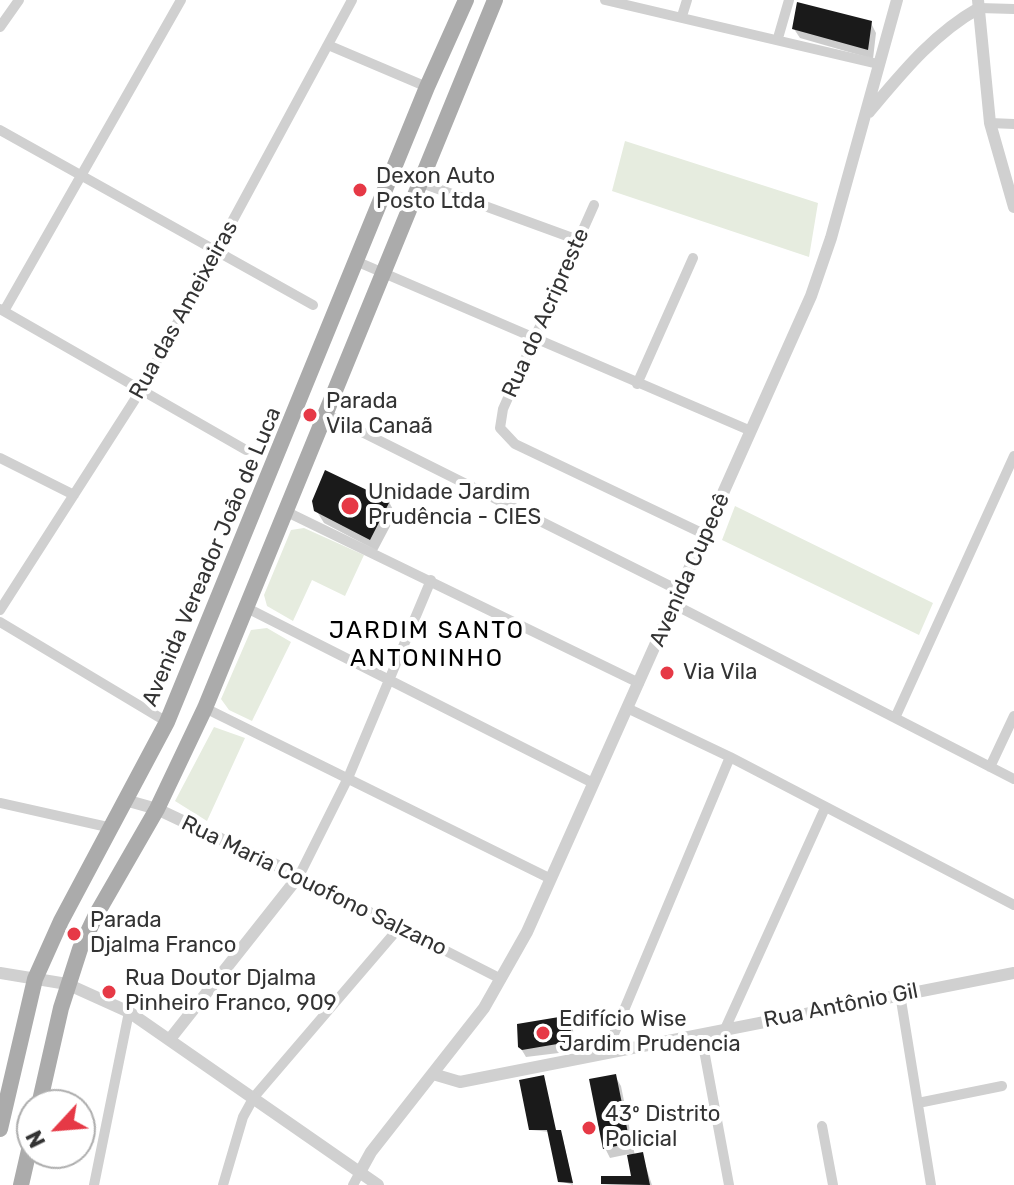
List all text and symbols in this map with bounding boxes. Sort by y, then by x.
place label: Dexon Auto Posto Ltda [376,164,495,216]
marker: Dexon Auto Posto Ltda [351,181,369,199]
street label: Rua das Ameixeiras [124,216,244,404]
street label: Rua do Acripreste [497,224,595,402]
place label: Parada Vila Canaã [326,389,433,440]
street label: Avenida Vereador João de Luca [137,404,287,710]
marker: Parada Vila Canaã [301,406,319,424]
place label: Unidade Jardim Prudência - CIES [368,480,541,532]
street label: Avenida Cupecê [644,489,736,651]
marker: Unidade Jardim Prudência - CIES [339,495,361,517]
district label: JARDIM SANTO ANTONINHO [329,617,525,673]
place label: Via Vila [683,660,757,686]
marker: Via Vila [658,664,676,682]
street label: Rua Maria Couofono Salzano [177,810,451,962]
place label: Parada Djalma Franco [90,908,236,960]
marker: Parada Djalma Franco [65,925,83,943]
place label: Rua Doutor Djalma Pinheiro Franco, 909 [125,966,337,1018]
street label: Rua Antônio Gil [762,978,920,1034]
marker: Rua Doutor Djalma Pinheiro Franco, 909 [100,983,118,1001]
place label: Edifício Wise Jardim Prudencia [559,1007,741,1058]
marker: Edifício Wise Jardim Prudencia [534,1024,552,1042]
north arrow [16,1089,96,1169]
place label: 43º Distrito Policial [605,1102,720,1154]
marker: 43º Distrito Policial [580,1119,598,1137]
text: N [20,1126,51,1152]

